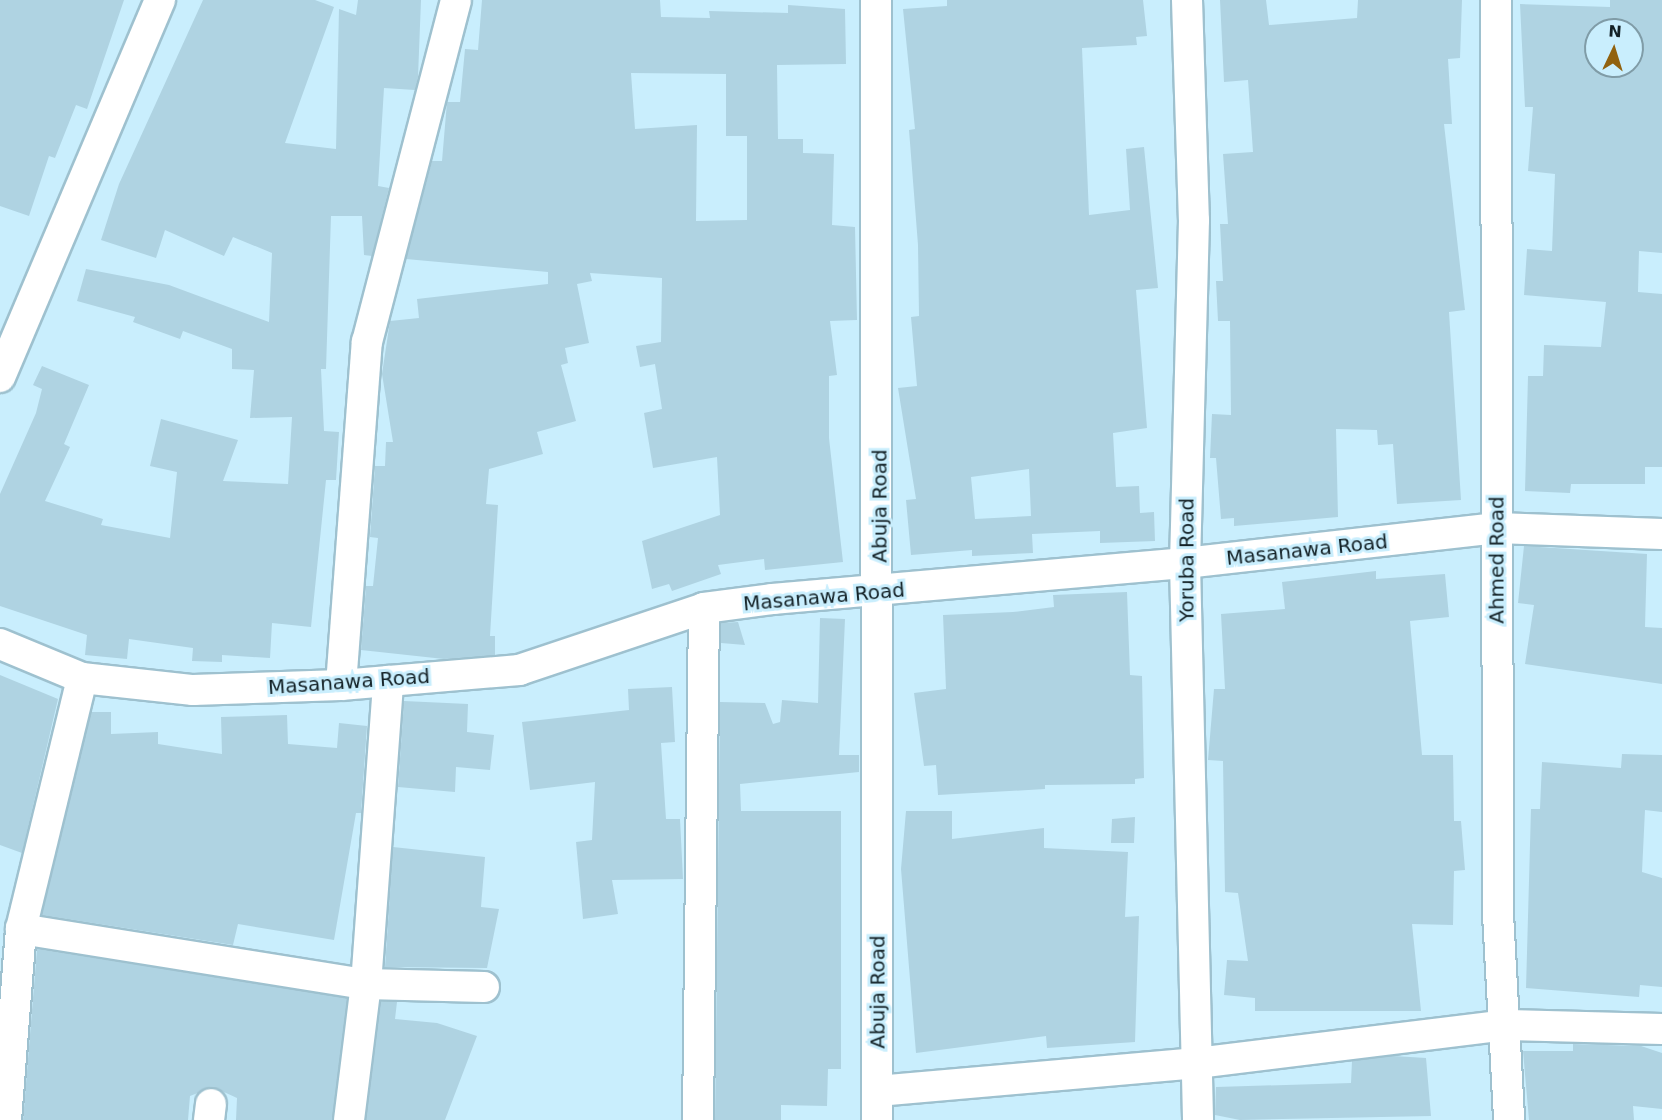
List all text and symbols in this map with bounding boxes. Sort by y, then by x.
north arrow [1584,18,1644,78]
text: N [1608,22,1622,41]
street label: Abuja Road [868,449,892,563]
street label: Ahmed Road [1485,496,1509,624]
street label: Yoruba Road [1175,498,1199,622]
street label: Masanawa Road [1225,530,1389,570]
street label: Masanawa Road [742,578,906,616]
street label: Masanawa Road [267,664,431,700]
street label: Abuja Road [866,935,890,1049]

